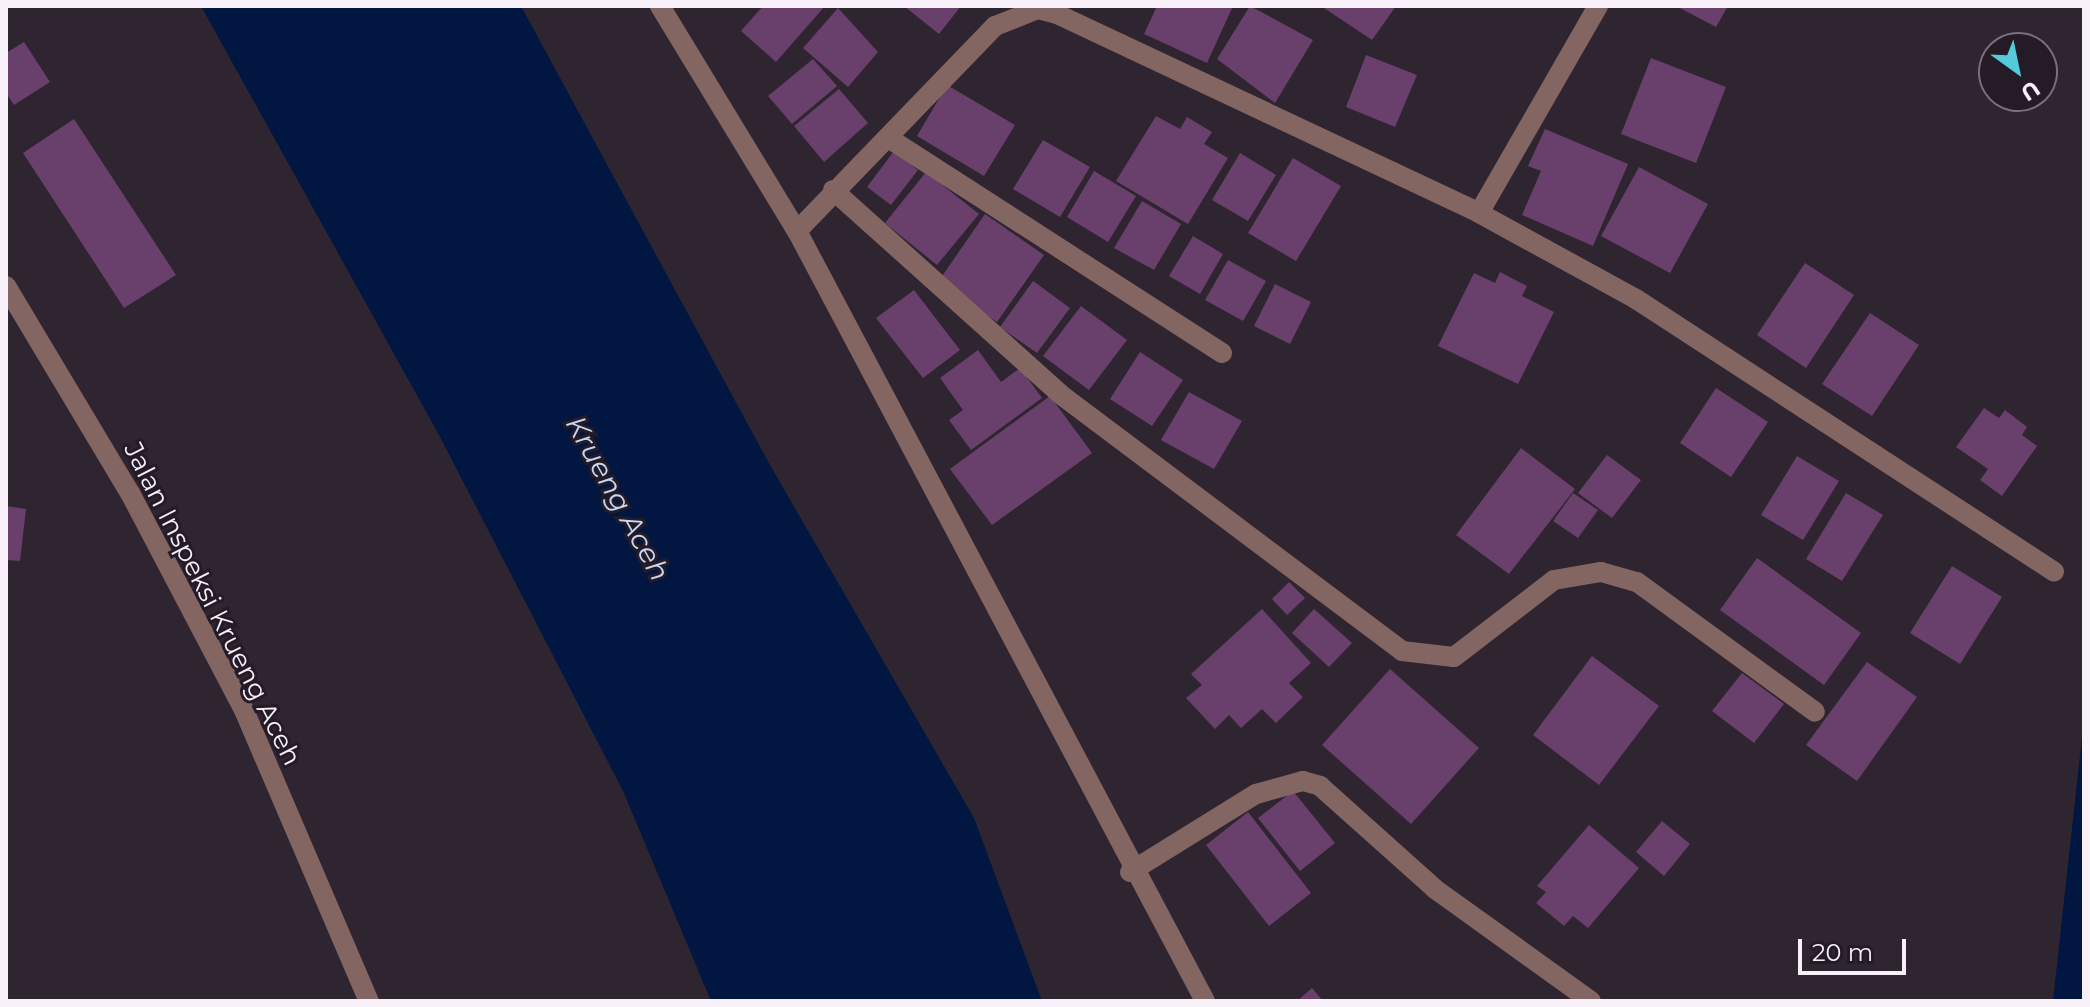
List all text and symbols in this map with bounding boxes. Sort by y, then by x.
north arrow [1978,32,2058,112]
text: U [2016,75,2045,107]
water label: Krueng Aceh [559,410,677,586]
street label: Jalan Inspeksi Krueng Aceh [117,437,307,771]
scale bar [1802,923,1910,973]
text: 20 m [1812,938,1873,967]

